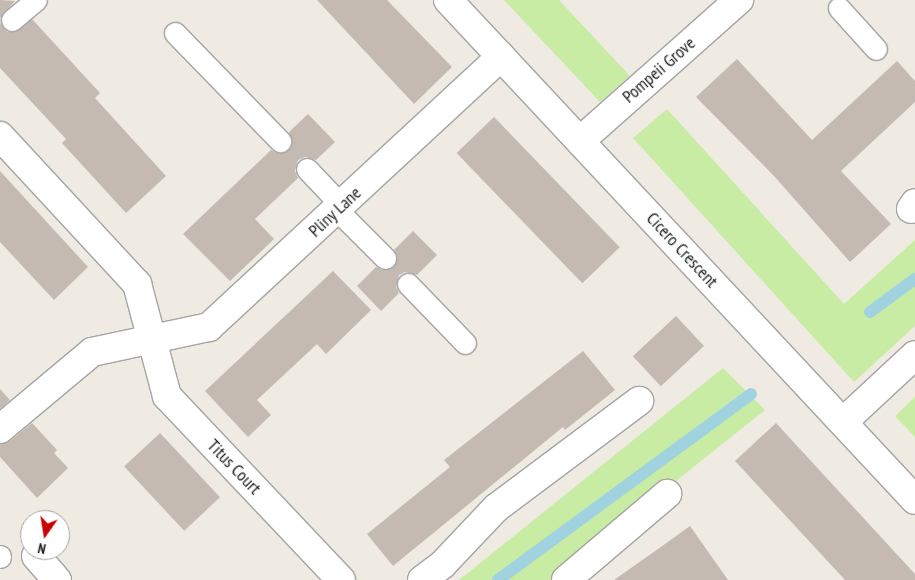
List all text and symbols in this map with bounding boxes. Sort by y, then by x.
street label: Pompeii Grove [618,32,700,108]
street label: Pliny Lane [304,182,366,242]
street label: Cicero Crescent [642,208,722,292]
street label: Titus Court [203,435,265,499]
north arrow [20,510,70,560]
text: N [36,539,48,558]

